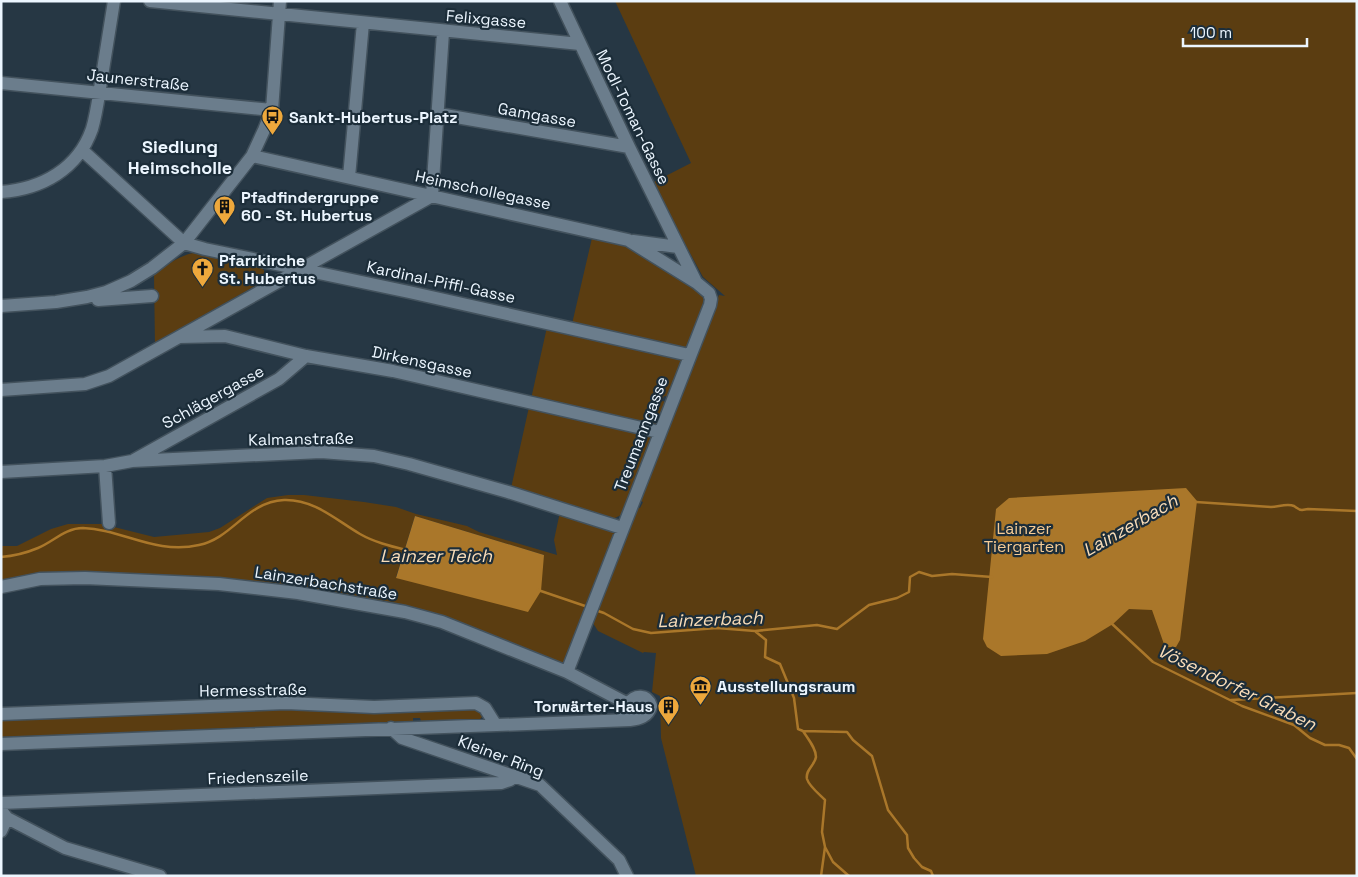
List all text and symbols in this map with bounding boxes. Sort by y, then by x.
street label: Felixgasse [445,5,527,33]
scale bar [1183,15,1307,47]
text: 100 m [1190,23,1232,42]
street label: Modl-Toman-Gasse [591,46,675,188]
street label: Jaunerstraße [86,64,190,96]
street label: Gamgasse [496,98,578,132]
bus stop icon: Sankt-Hubertus-Platz [261,105,285,136]
place label: Sankt-Hubertus-Platz [289,107,457,128]
district label: Siedlung Heimscholle [128,135,232,179]
street label: Heimschollegasse [413,165,553,215]
place label: Pfadfindergruppe 60 - St. Hubertus [241,187,379,226]
building icon: Pfadfindergruppe 60 - St. Hubertus [213,194,237,225]
place label: Pfarrkirche St. Hubertus [219,250,316,289]
street label: Kardinal-Piffl-Gasse [365,256,517,308]
church icon: Pfarrkirche St. Hubertus [191,257,215,288]
street label: Dirkensgasse [370,341,474,383]
street label: Schlägergasse [158,360,268,434]
street label: Treumanngasse [609,374,673,494]
street label: Kalmanstraße [248,428,354,450]
water label: Lainzerbach [1079,488,1182,561]
park label: Lainzer Tiergarten [984,518,1064,557]
water label: Lainzer Teich [380,544,493,567]
street label: Lainzerbachstraße [253,561,399,605]
water label: Lainzerbach [657,606,764,632]
water label: Vösendorfer Graben [1154,639,1321,736]
museum icon: Ausstellungsraum [689,674,713,705]
place label: Ausstellungsraum [717,676,855,697]
street label: Hermesstraße [199,679,307,701]
building icon: Torwärter-Haus [657,694,681,725]
place label: Torwärter-Haus [534,696,653,717]
street label: Kleiner Ring [455,730,547,782]
street label: Friedenszeile [207,765,309,789]

